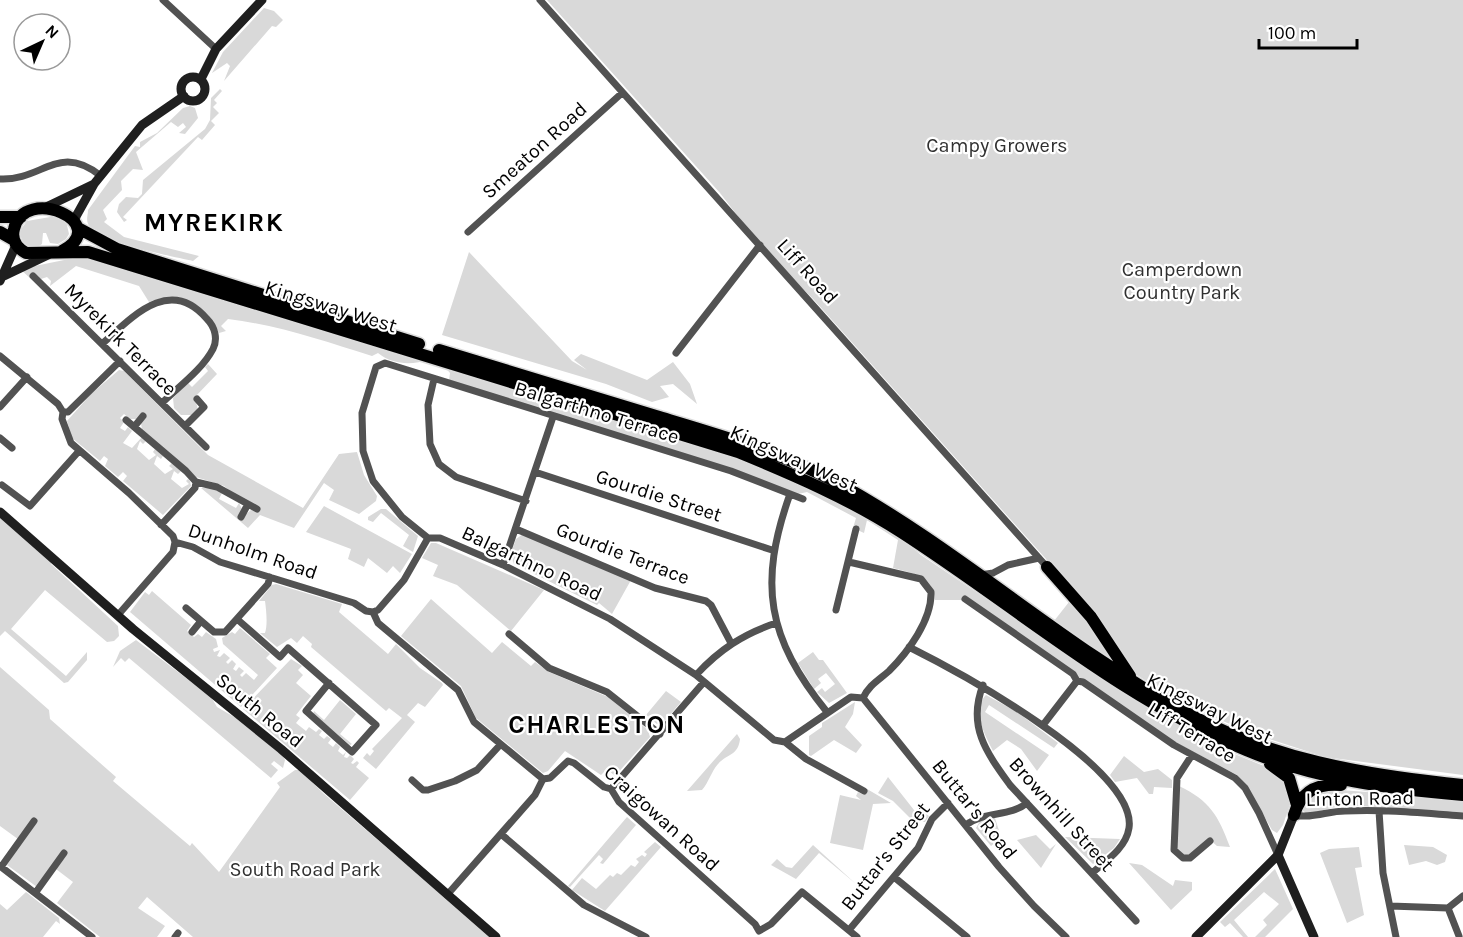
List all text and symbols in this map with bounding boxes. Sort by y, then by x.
north arrow [12,12,72,72]
scale bar [1259,12,1356,50]
text: N [41,21,63,42]
text: 100 m [1268,22,1316,44]
street label: Smeaton Road [477,97,592,204]
park label: Campy Growers [926,134,1068,157]
district label: MYREKIRK [144,207,284,238]
street label: Liff Road [772,234,843,309]
park label: Camperdown Country Park [1122,258,1242,304]
street label: Kingsway West [262,275,400,338]
street label: Myrekirk Terrace [60,279,181,400]
street label: Balgarthno Terrace [512,377,682,448]
street label: Kingsway West [726,420,862,497]
street label: Gourdie Street [593,464,725,527]
street label: Gourdie Terrace [553,517,693,589]
street label: Dunholm Road [185,519,321,584]
street label: Balgarthno Road [458,521,606,606]
street label: South Road [211,668,308,753]
street label: Kingsway West [1143,668,1277,749]
street label: Liff Terrace [1144,697,1240,768]
district label: CHARLESTON [508,709,686,740]
street label: Brownhill Street [1004,752,1119,877]
street label: Buttar's Road [927,755,1022,864]
street label: Craigowan Road [599,761,724,876]
street label: Linton Road [1305,786,1415,811]
street label: Buttar's Street [836,797,935,915]
park label: South Road Park [230,858,380,881]

